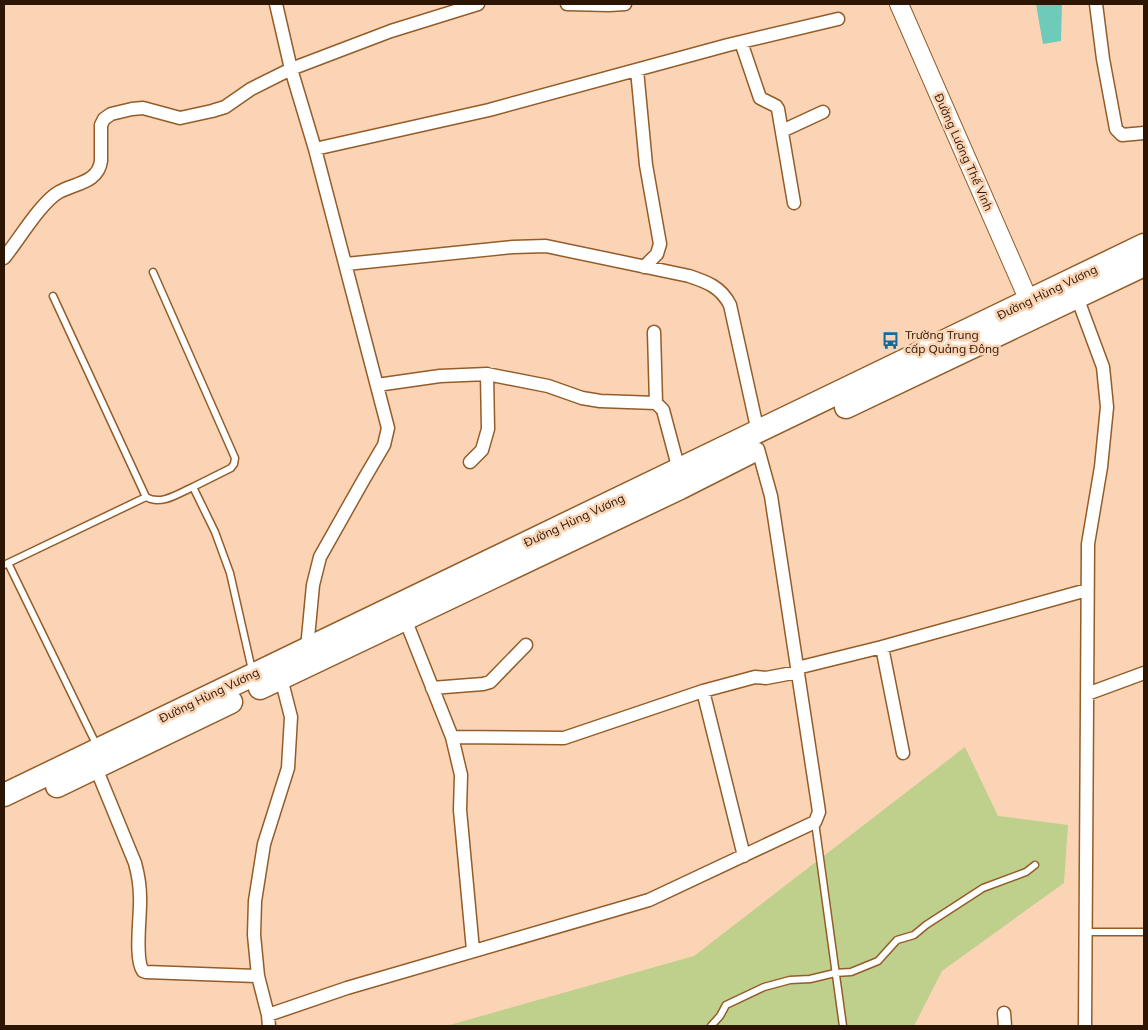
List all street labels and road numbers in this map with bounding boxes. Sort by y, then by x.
street label: Đường Lương Thế Vinh [931,91,997,213]
street label: Đường Hùng Vương [995,261,1099,323]
street label: Đường Hùng Vương [521,490,627,550]
street label: Đường Hùng Vương [157,664,261,726]

